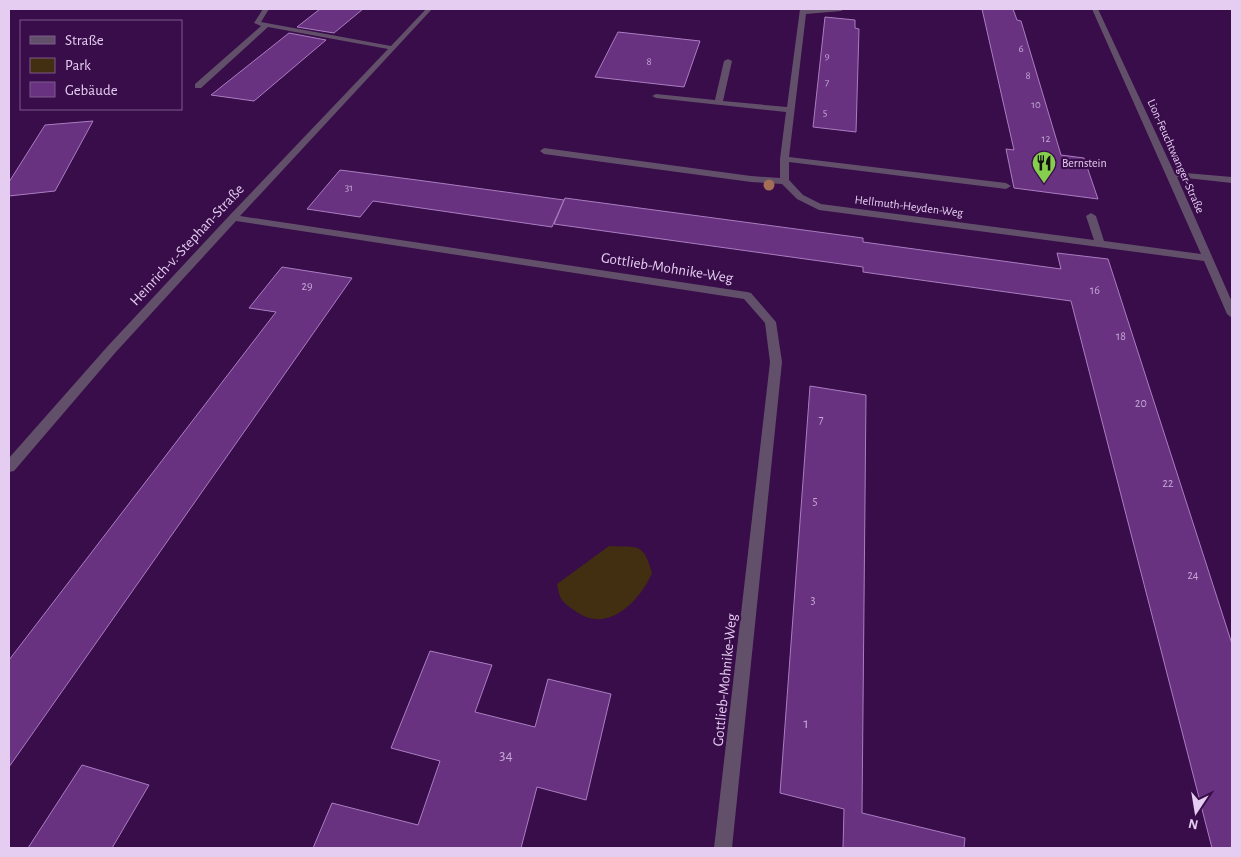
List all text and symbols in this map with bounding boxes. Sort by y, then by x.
legend [20,20,182,110]
text: Straße [65,33,104,48]
house number: 6 [1018,43,1024,54]
house number: 9 [824,50,830,61]
house number: 8 [646,56,652,67]
text: Park [65,58,91,73]
house number: 8 [1025,70,1031,81]
house number: 7 [825,77,830,88]
text: Gebäude [65,83,118,98]
street label: Lion-Feuchtwanger-Straße [1145,97,1207,215]
house number: 10 [1031,99,1041,110]
house number: 5 [823,107,828,118]
house number: 12 [1042,133,1050,144]
restaurant icon: Bernstein [1031,150,1057,184]
place label: Bernstein [1062,157,1107,169]
street label: Heinrich-v.-Stephan-Straße [127,182,247,308]
house number: 31 [345,182,353,193]
street label: Hellmuth-Heyden-Weg [854,193,964,220]
street label: Gottlieb-Mohnike-Weg [600,250,735,286]
house number: 29 [301,280,313,292]
house number: 16 [1090,284,1100,296]
house number: 18 [1116,330,1126,342]
house number: 20 [1135,397,1147,409]
house number: 7 [818,413,824,425]
house number: 22 [1163,477,1174,489]
house number: 5 [812,495,818,507]
house number: 24 [1187,569,1199,581]
house number: 3 [811,594,816,606]
street label: Gottlieb-Mohnike-Weg [711,612,740,747]
house number: 1 [803,716,809,731]
house number: 34 [499,748,513,763]
north arrow [1171,787,1221,837]
text: N [1187,816,1200,832]

